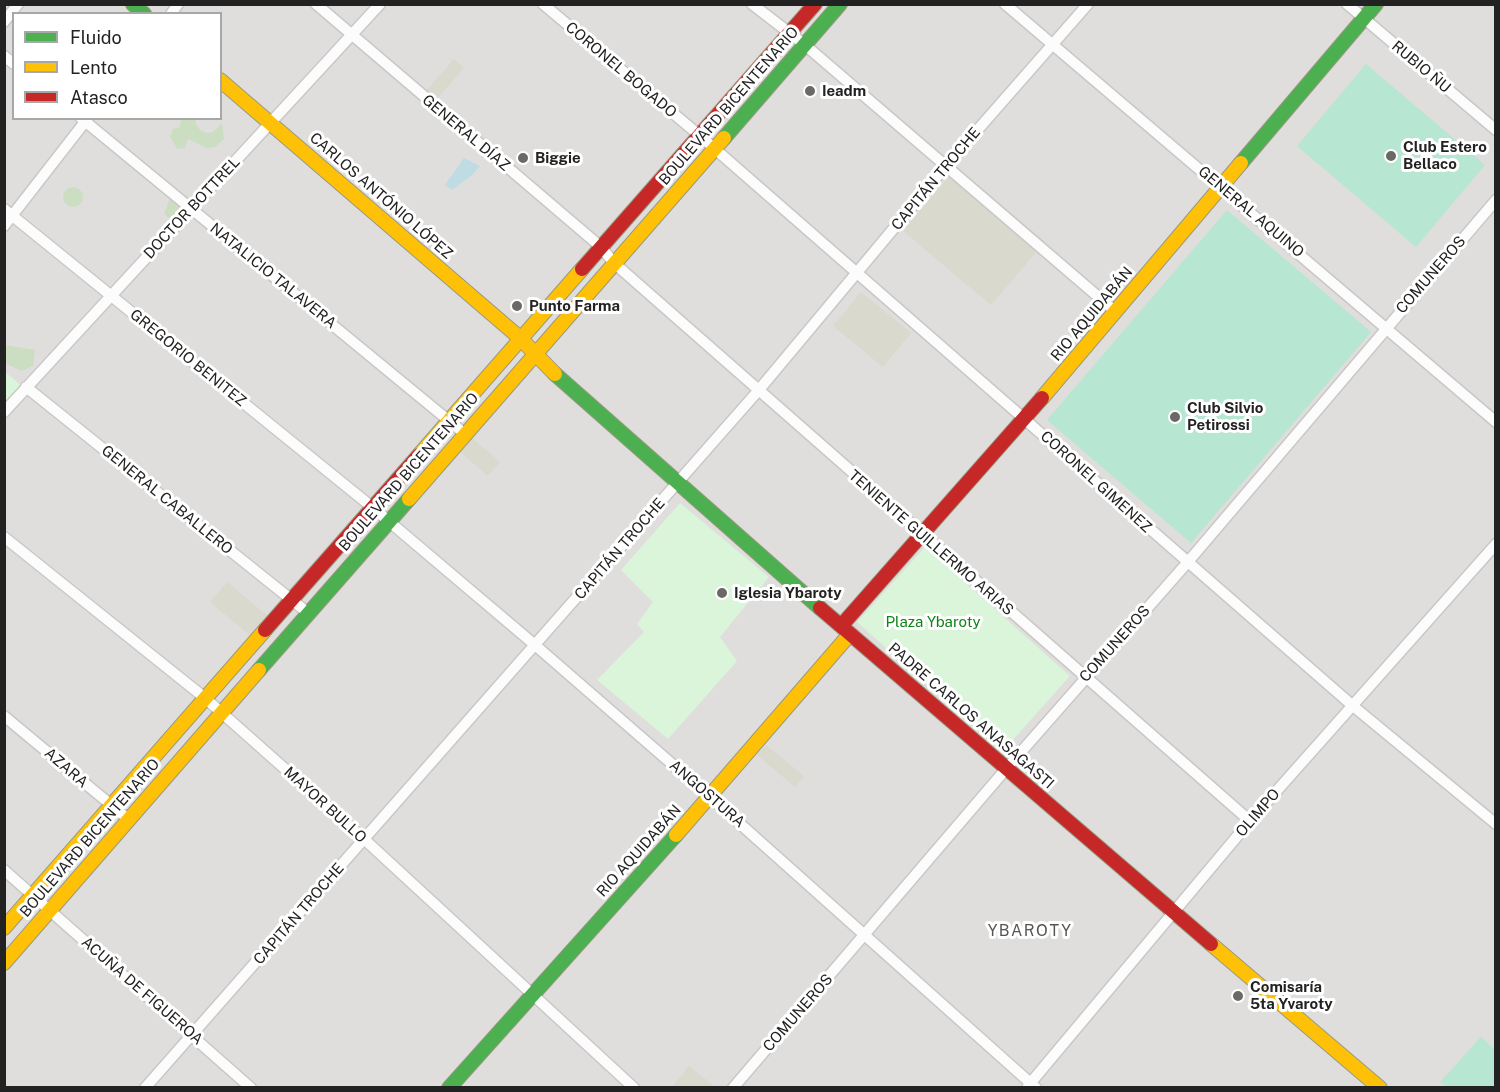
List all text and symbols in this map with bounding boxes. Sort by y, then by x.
legend [12,12,222,120]
street label: CORONEL BOGADO [562,18,680,122]
street label: BOULEVARD BICENTENARIO [655,23,803,189]
text: Fluido [70,27,122,48]
street label: RUBIO ÑU [1388,37,1454,97]
text: Lento [70,57,117,78]
place label: Ieadm [822,82,866,100]
marker: Ieadm [803,84,817,98]
text: Atasco [70,87,128,108]
street label: GENERAL DÍAZ [418,91,514,175]
street label: CAPITÁN TROCHE [888,124,984,234]
street label: CARLOS ANTÓNIO LÓPEZ [306,129,456,263]
place label: Club Estero Bellaco [1403,138,1487,173]
place label: Biggie [535,149,581,167]
marker: Club Estero Bellaco [1384,149,1398,163]
marker: Biggie [516,151,530,165]
street label: DOCTOR BOTTREL [140,153,244,263]
street label: GENERAL AQUINO [1194,163,1308,261]
street label: NATALICIO TALAVERA [206,219,340,333]
street label: COMUNEROS [1392,233,1470,317]
street label: RIO AQUIDABÁN [1047,263,1137,365]
place label: Punto Farma [529,297,620,315]
marker: Punto Farma [510,299,524,313]
street label: GREGORIO BENITEZ [126,306,250,410]
street label: BOULEVARD BICENTENARIO [335,389,483,555]
place label: Club Silvio Petirossi [1187,399,1264,434]
marker: Club Silvio Petirossi [1168,410,1182,424]
street label: CORONEL GIMENEZ [1037,427,1155,537]
street label: GENERAL CABALLERO [98,442,236,558]
street label: TENIENTE GUILLERMO ARIAS [845,466,1017,620]
street label: CAPITÁN TROCHE [571,495,669,603]
place label: Iglesia Ybaroty [734,584,842,602]
marker: Iglesia Ybaroty [715,586,729,600]
street label: COMUNEROS [1076,602,1154,686]
park label: Plaza Ybaroty [885,613,981,631]
street label: PADRE CARLOS ANASAGASTI [885,639,1057,793]
street label: AZARA [41,744,91,792]
street label: BOULEVARD BICENTENARIO [16,755,164,921]
street label: ANGOSTURA [666,756,748,832]
street label: MAYOR BULLO [280,763,370,847]
street label: OLIMPO [1232,785,1284,841]
street label: RIO AQUIDABÁN [593,801,685,901]
street label: CAPITÁN TROCHE [250,860,348,968]
district label: YBAROTY [988,921,1072,941]
street label: ACUÑA DE FIGUEROA [78,933,206,1049]
street label: COMUNEROS [759,971,837,1055]
place label: Comisaría 5ta Yvaroty [1250,978,1333,1013]
marker: Comisaría 5ta Yvaroty [1231,989,1245,1003]

